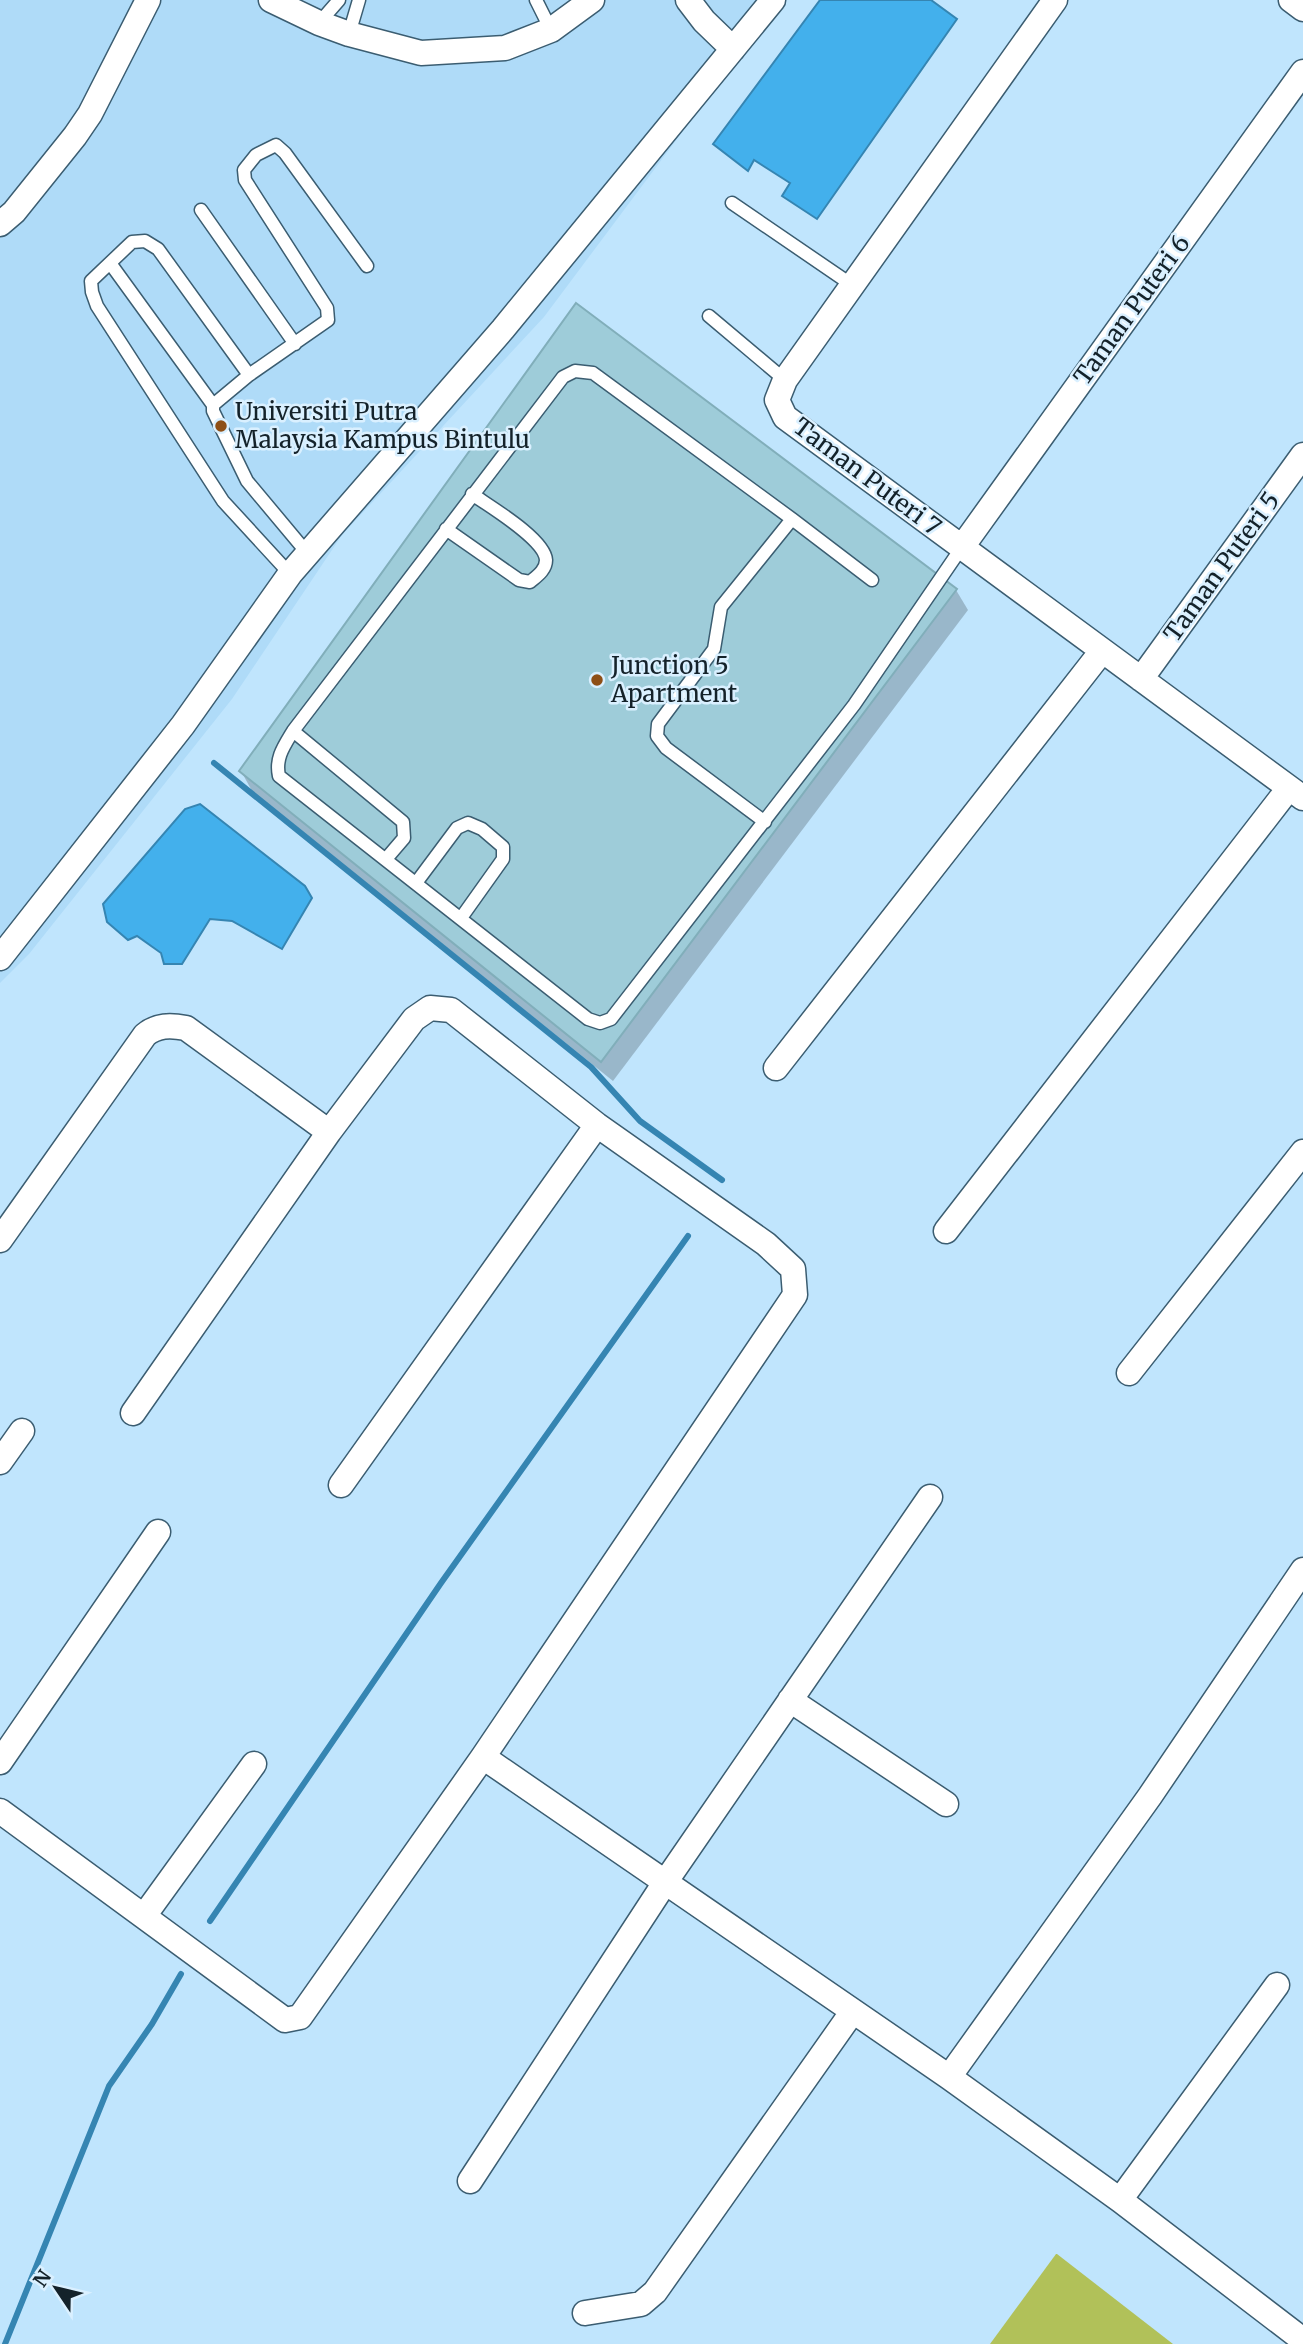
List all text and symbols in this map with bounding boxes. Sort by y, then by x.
street label: Taman Puteri 6 [1067,229,1196,391]
place label: Universiti Putra Malaysia Kampus Bintulu [235,396,530,455]
street label: Taman Puteri 7 [787,411,947,542]
marker: Universiti Putra Malaysia Kampus Bintulu [213,418,229,434]
street label: Taman Puteri 5 [1157,486,1286,648]
place label: Junction 5 Apartment [610,650,738,709]
marker: Junction 5 Apartment [589,672,605,688]
north arrow [21,2253,91,2323]
text: N [28,2265,56,2291]

